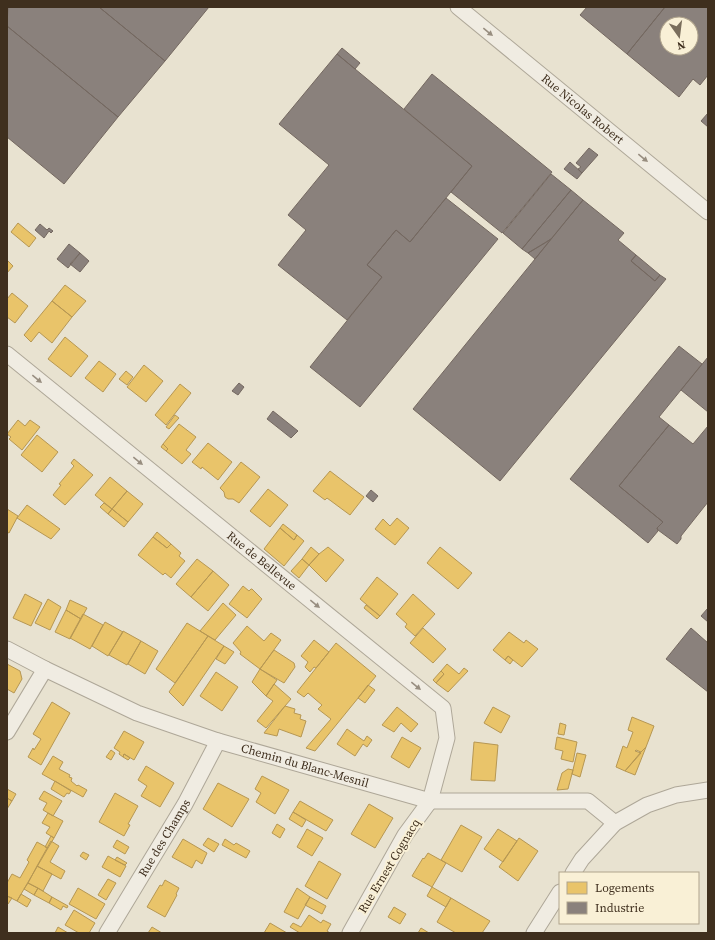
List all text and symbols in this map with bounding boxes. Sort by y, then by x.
north arrow [659,16,699,56]
one-way arrow [482,27,493,36]
text: N [676,37,687,53]
street label: Rue Nicolas Robert [538,70,627,148]
one-way arrow [637,154,648,163]
one-way arrow [32,374,43,383]
one-way arrow [133,456,144,465]
street label: Rue de Bellevue [224,528,300,594]
one-way arrow [310,600,321,609]
one-way arrow [411,682,421,691]
street label: Chemin du Blanc-Mesnil [239,740,371,791]
street label: Rue des Champs [135,796,194,880]
street label: Rue Ernest Cognacq [354,816,424,916]
legend [559,872,699,924]
text: Logements [595,880,654,896]
text: Industrie [595,900,644,916]

